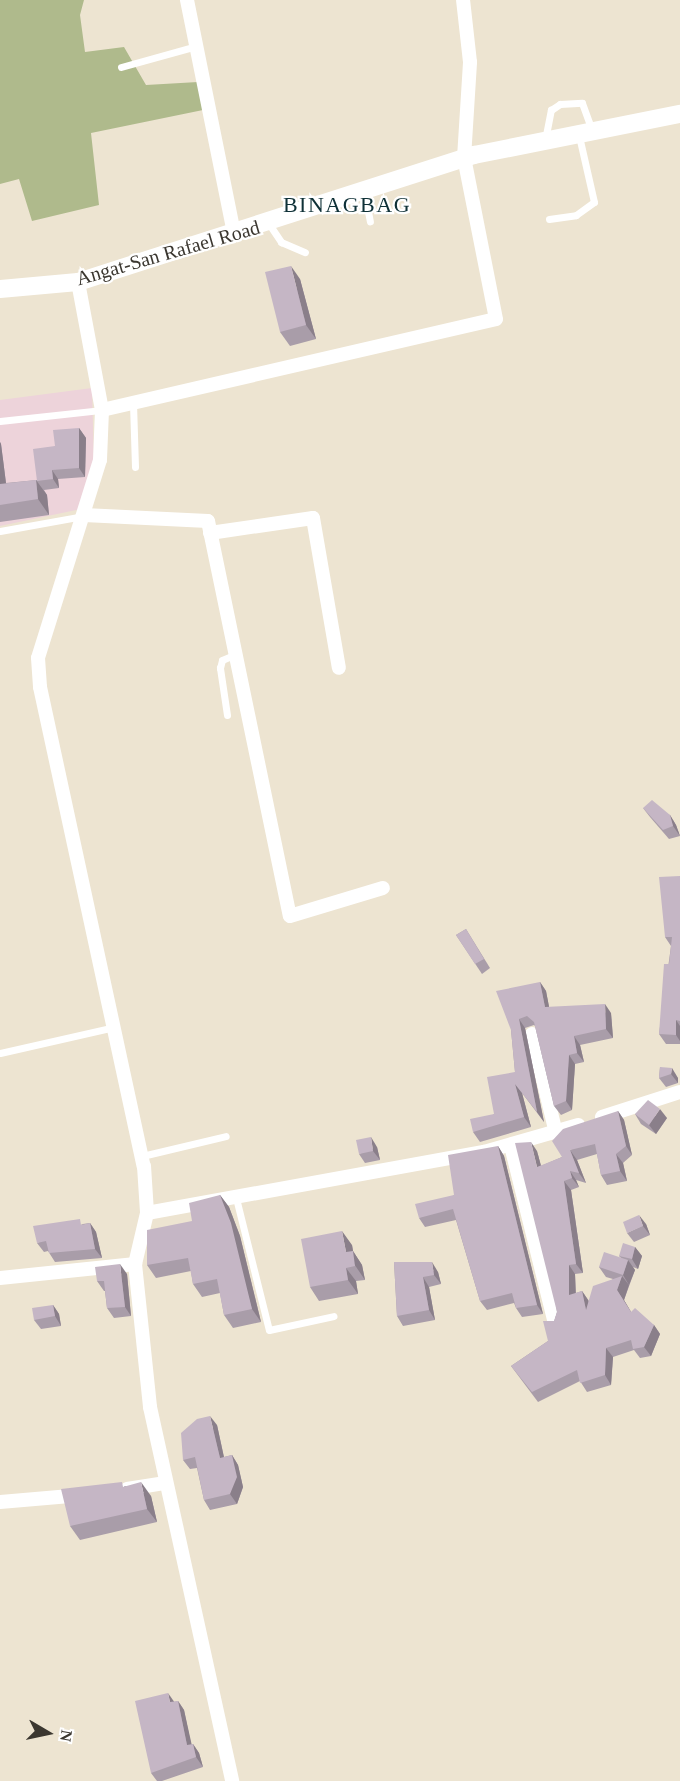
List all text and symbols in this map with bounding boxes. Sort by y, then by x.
district label: BINAGBAG [283,192,411,218]
street label: Angat-San Rafael Road [73,215,263,291]
north arrow [18,1703,78,1763]
text: N [57,1729,76,1743]

